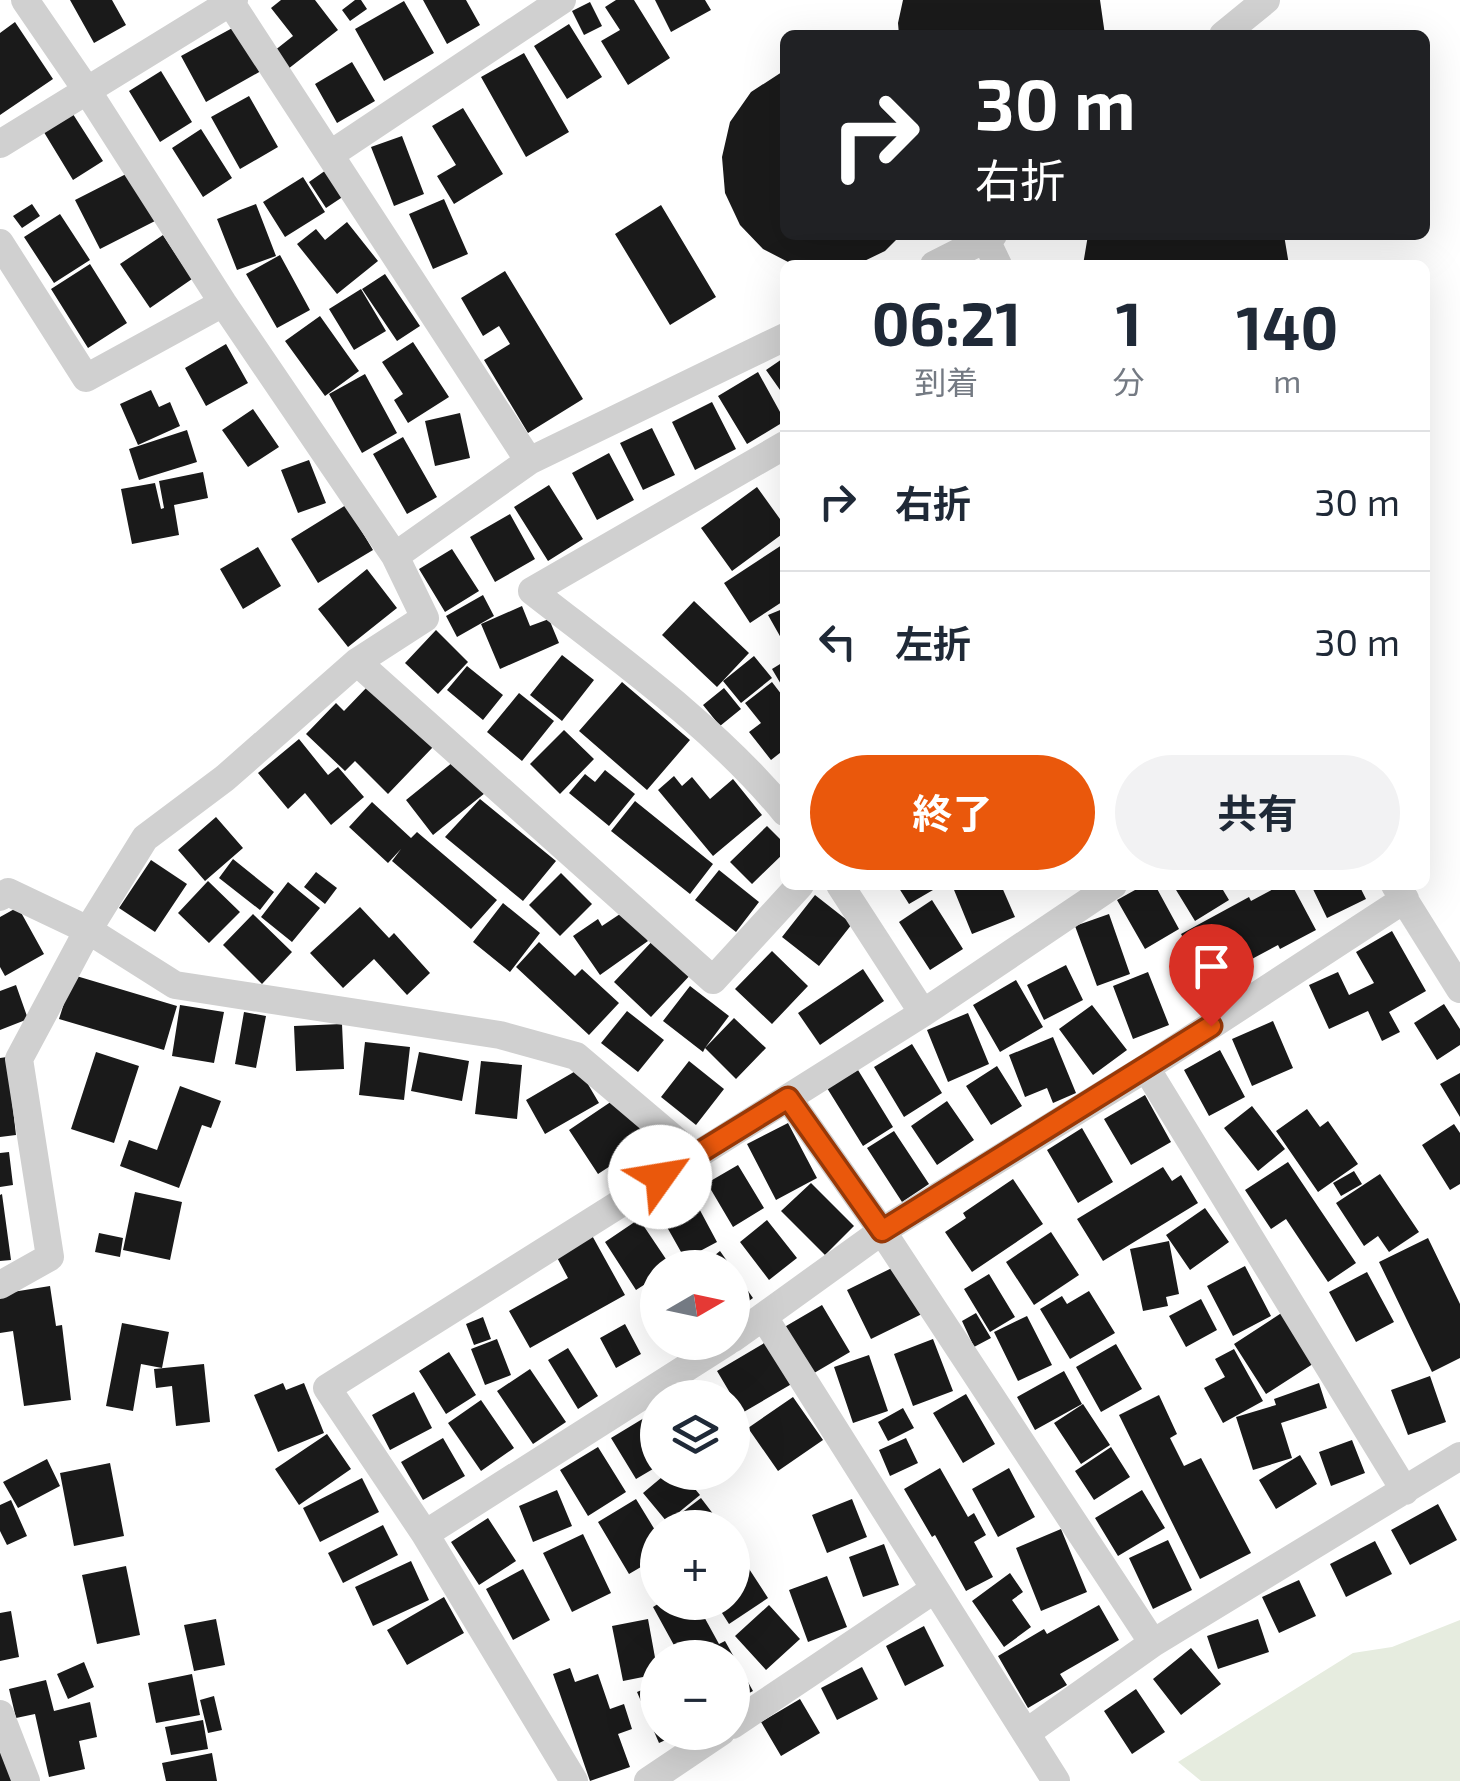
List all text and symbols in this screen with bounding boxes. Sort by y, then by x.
text: 30 m [975,60,1136,144]
icon: right [810,70,940,200]
text: 右折 [975,152,1065,206]
text: 06:21 [872,286,1021,358]
text: 1 [1116,286,1142,358]
text: 140 [1236,290,1338,362]
text: m [1273,361,1301,399]
text: 到着 [914,362,978,400]
text: 分 [1113,362,1145,400]
icon: right [810,474,865,529]
text: 30 m [1314,478,1400,524]
text: 右折 [895,480,971,526]
icon: left [810,614,865,669]
text: 30 m [1314,618,1400,664]
text: 左折 [895,620,971,666]
button: 終了 [810,755,1095,870]
button: 共有 [1115,755,1400,870]
pin [1169,924,1254,1027]
icon: arrive [1184,939,1239,994]
position arrow [608,1125,712,1229]
north arrow [640,1250,750,1360]
map controls [640,1250,750,1750]
button: layers [640,1380,750,1490]
button: + [640,1510,750,1620]
button: − [640,1640,750,1750]

